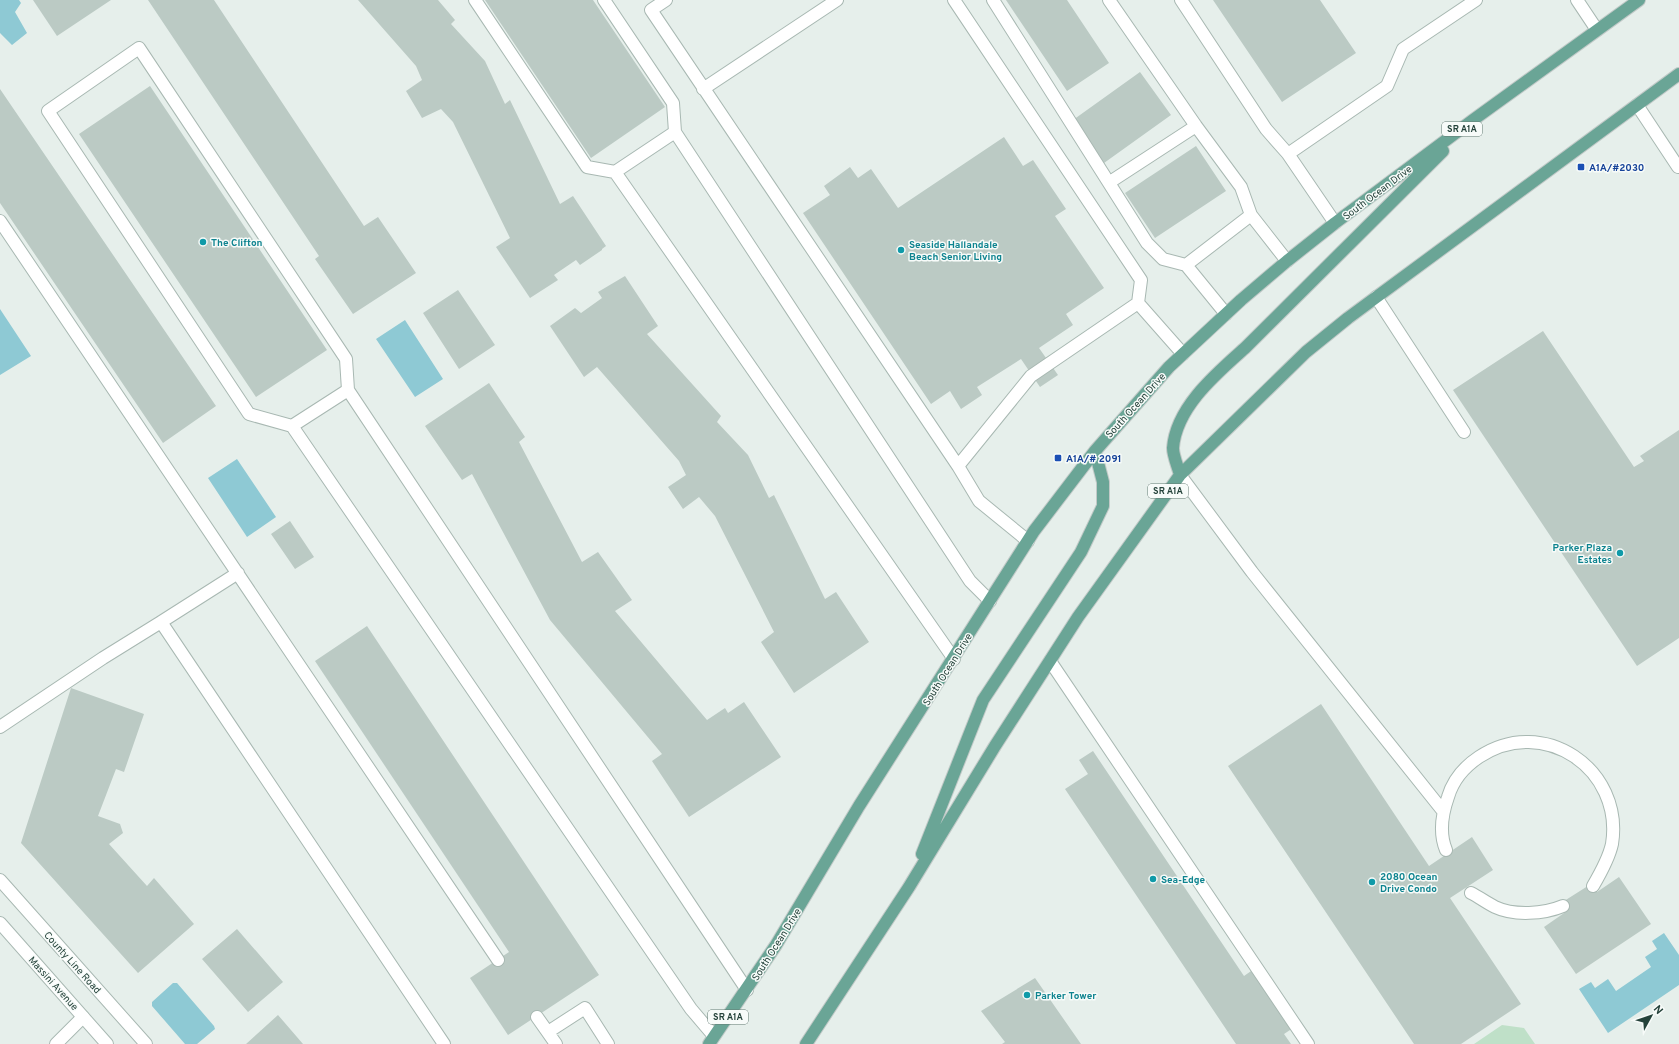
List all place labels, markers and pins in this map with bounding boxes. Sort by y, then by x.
marker: A1A/#2030 [1576,162,1586,172]
place label: A1A/#2030 [1589,162,1644,175]
marker: The Clifton [198,237,208,247]
place label: The Clifton [211,237,262,250]
place label: Seaside Hallandale Beach Senior Living [909,239,1002,264]
marker: Seaside Hallandale Beach Senior Living [896,245,906,255]
marker: A1A/# 2091 [1053,453,1063,463]
place label: A1A/# 2091 [1066,453,1122,466]
place label: Parker Plaza Estates [1553,542,1612,567]
marker: Parker Plaza Estates [1615,548,1625,558]
place label: 2080 Ocean Drive Condo [1380,871,1438,896]
marker: Sea-Edge [1148,874,1158,884]
place label: Sea-Edge [1161,874,1205,887]
marker: 2080 Ocean Drive Condo [1367,877,1377,887]
marker: Parker Tower [1022,990,1032,1000]
place label: Parker Tower [1035,990,1097,1003]

